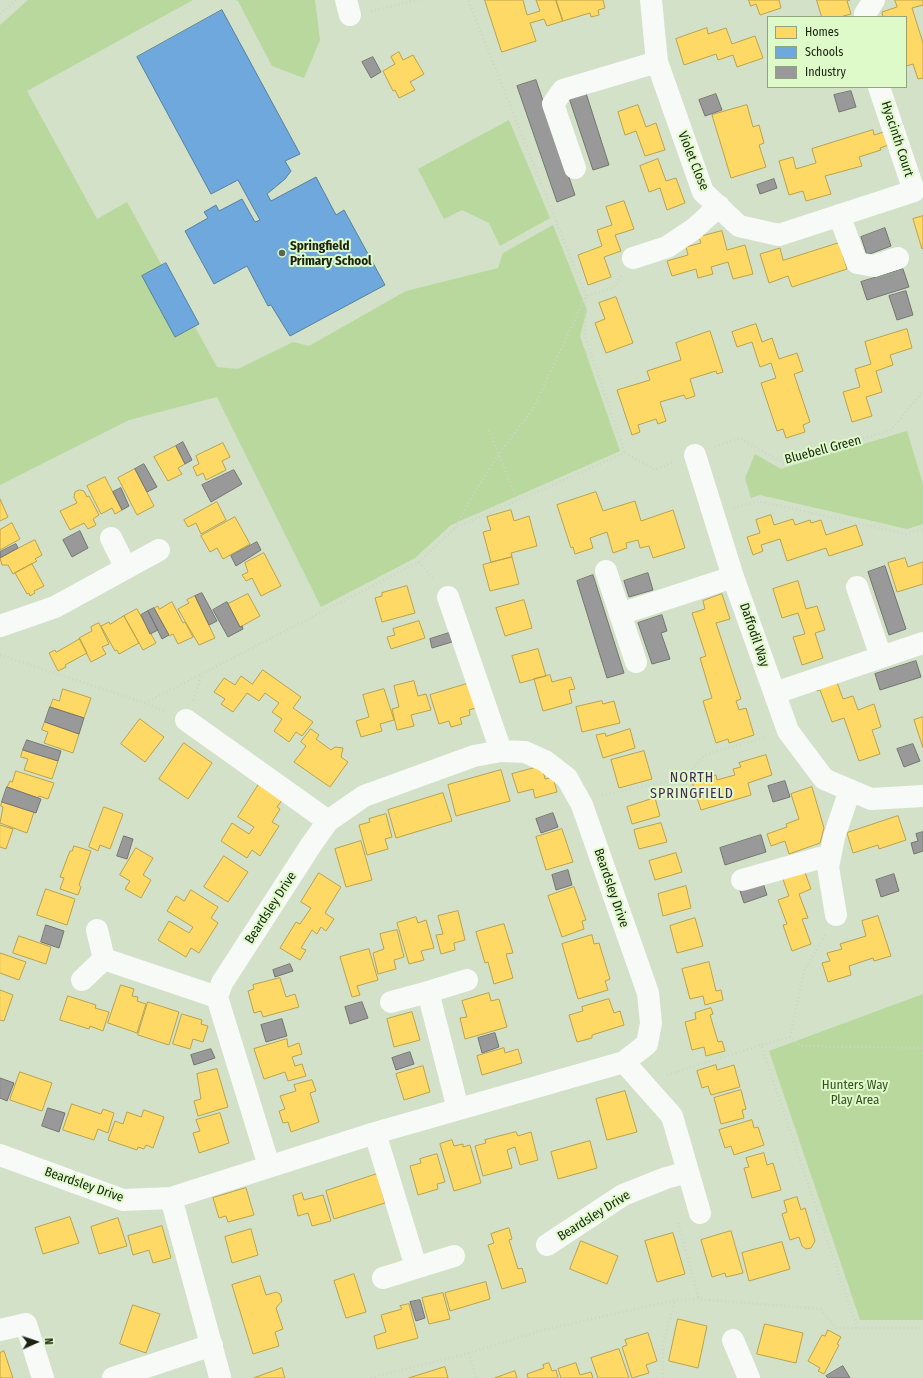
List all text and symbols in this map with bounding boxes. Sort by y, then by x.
legend [767,16,907,88]
text: Homes [805,25,839,39]
text: Schools [805,45,843,59]
text: Industry [805,65,846,79]
street label: Hyacinth Court [877,99,917,179]
street label: Violet Close [674,129,712,193]
place label: Springfield Primary School [290,238,372,269]
marker: Springfield Primary School [277,248,287,258]
street label: Bluebell Green [783,432,863,468]
street label: Daffodil Way [736,601,772,669]
district label: NORTH SPRINGFIELD [650,770,734,802]
street label: Beardsley Drive [590,846,632,930]
street label: Beardsley Drive [242,869,300,947]
park label: Hunters Way Play Area [822,1077,888,1108]
street label: Beardsley Drive [42,1164,126,1206]
street label: Beardsley Drive [555,1188,633,1244]
north arrow [16,1322,56,1362]
text: N [42,1338,55,1345]

